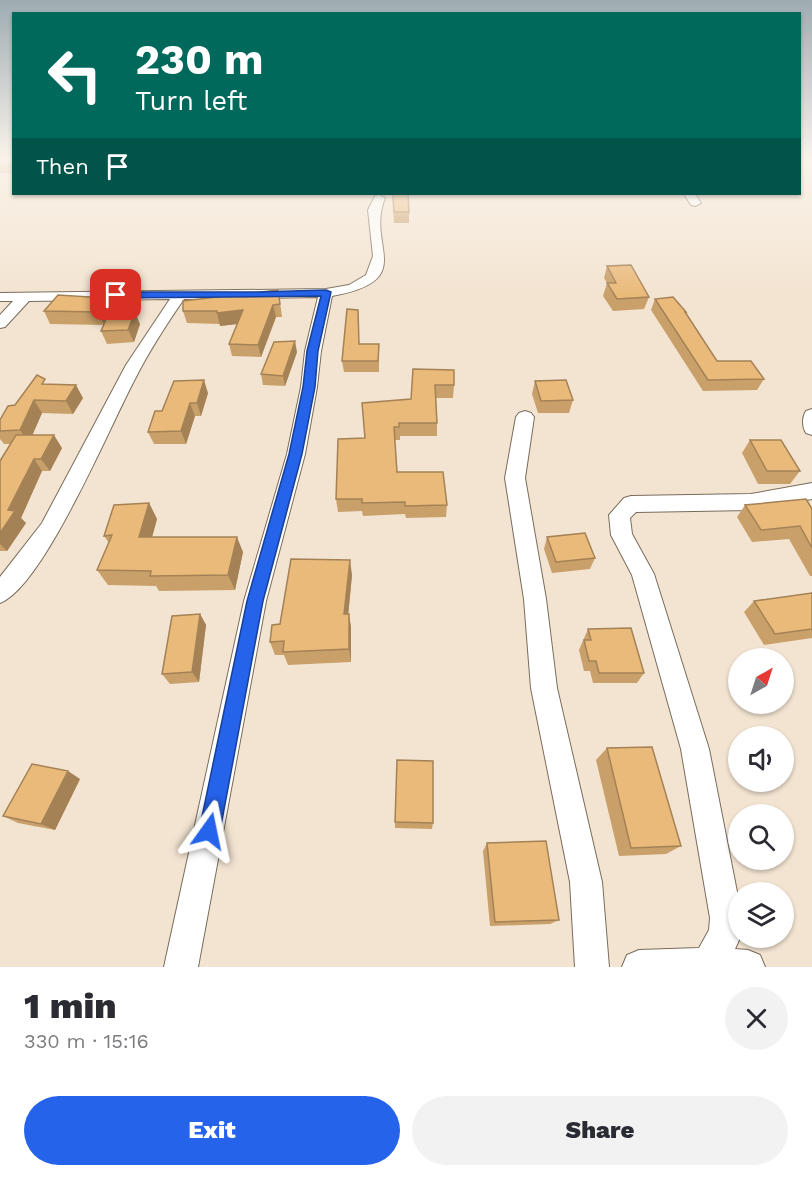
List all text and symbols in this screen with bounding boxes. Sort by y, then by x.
text: 230 m [135,35,264,84]
icon: left [36,36,114,114]
text: Turn left [135,85,247,117]
icon: arrive [101,150,134,183]
text: Then [36,154,89,179]
pin [90,269,141,320]
icon: arrive [99,278,132,311]
north arrow [728,648,794,714]
map controls [728,648,794,948]
button: sound [728,726,794,792]
position arrow [177,799,241,863]
button: search [728,804,794,870]
button: layers [728,882,794,948]
text: 1 min [24,985,117,1027]
button: close [725,987,788,1050]
text: 330 m · 15:16 [24,1029,149,1053]
button: Exit [24,1096,400,1165]
button: Share [412,1096,788,1165]

